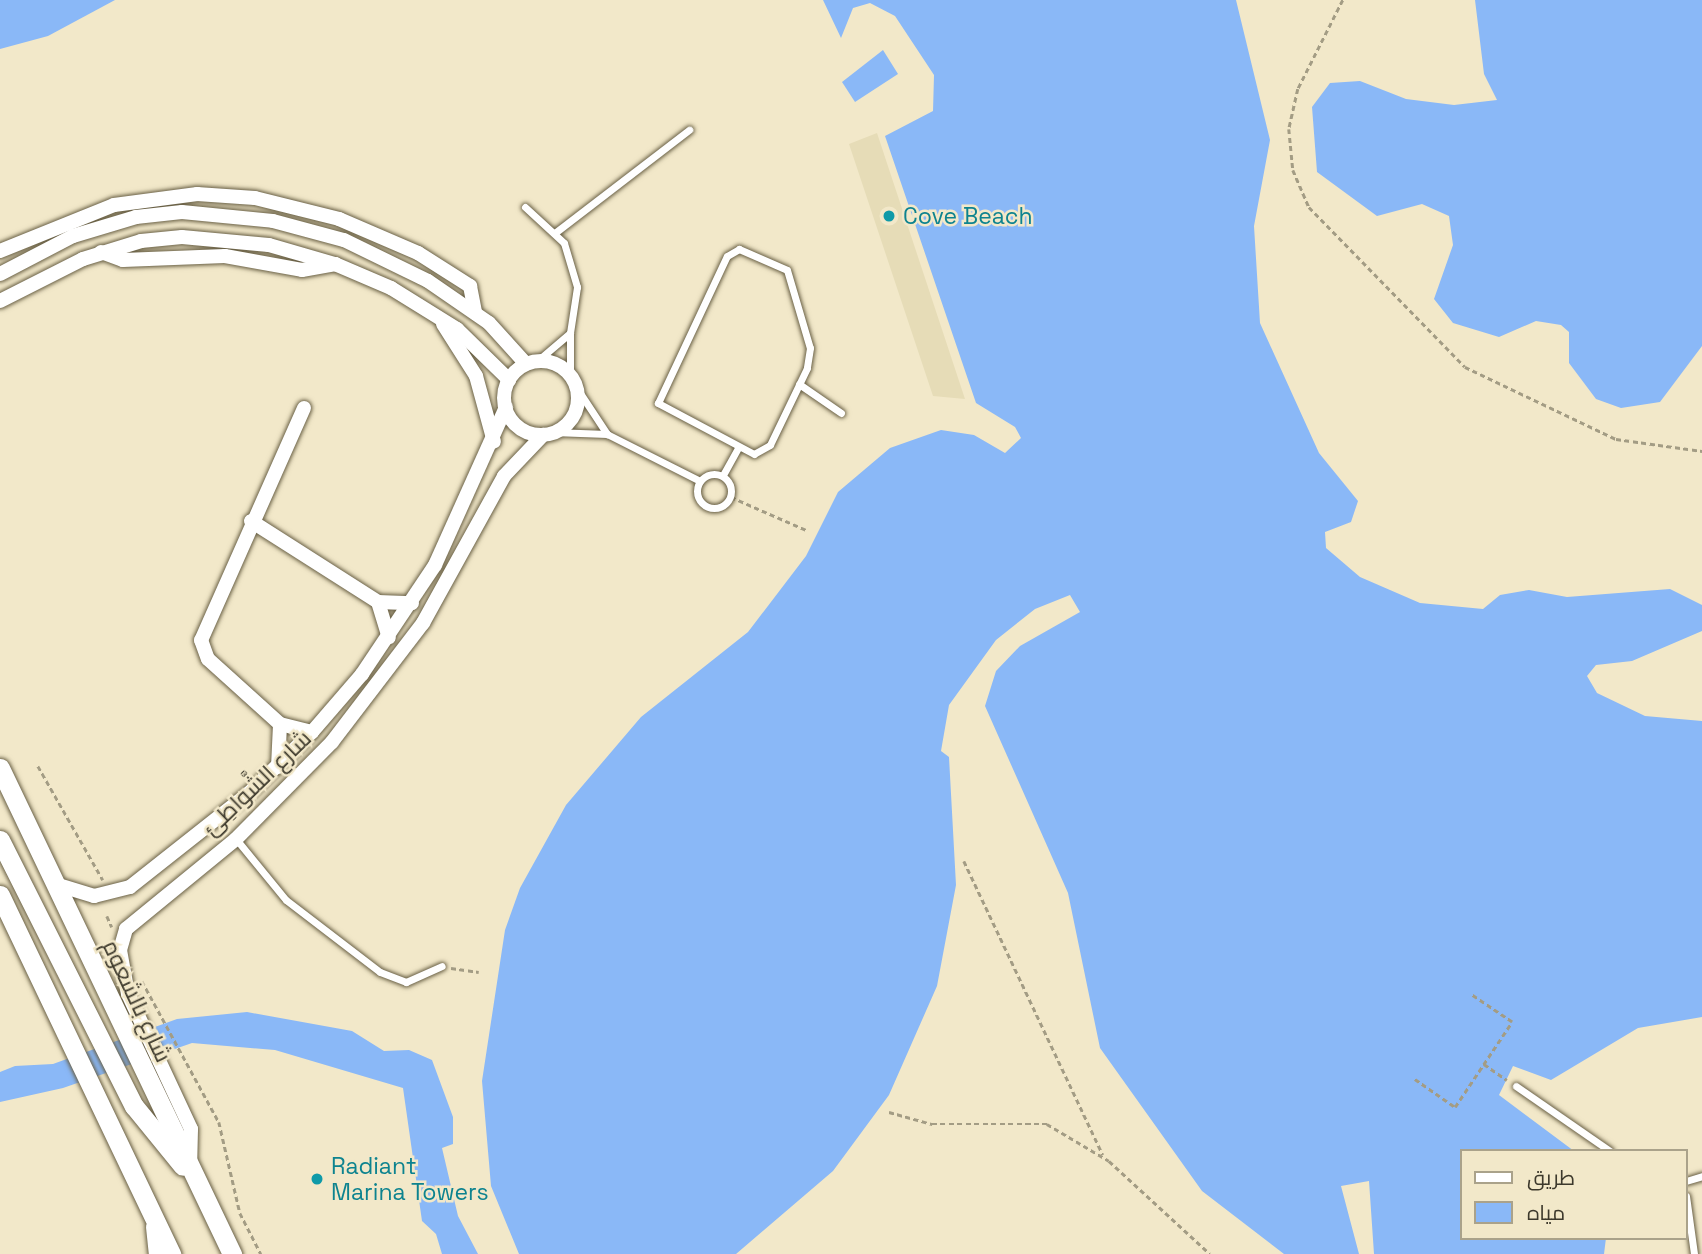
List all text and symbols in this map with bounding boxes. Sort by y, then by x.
place label: Cove Beach [903,202,1033,230]
marker: Cove Beach [881,208,897,224]
street label: شارع الشَّواطِئ [197,725,317,841]
street label: شارع بالشعوم [97,935,177,1067]
legend [1460,1149,1688,1240]
place label: Radiant Marina Towers [331,1152,489,1206]
text: طريق [1527,1164,1575,1191]
marker: Radiant Marina Towers [309,1171,325,1187]
text: مياه [1527,1199,1565,1226]

